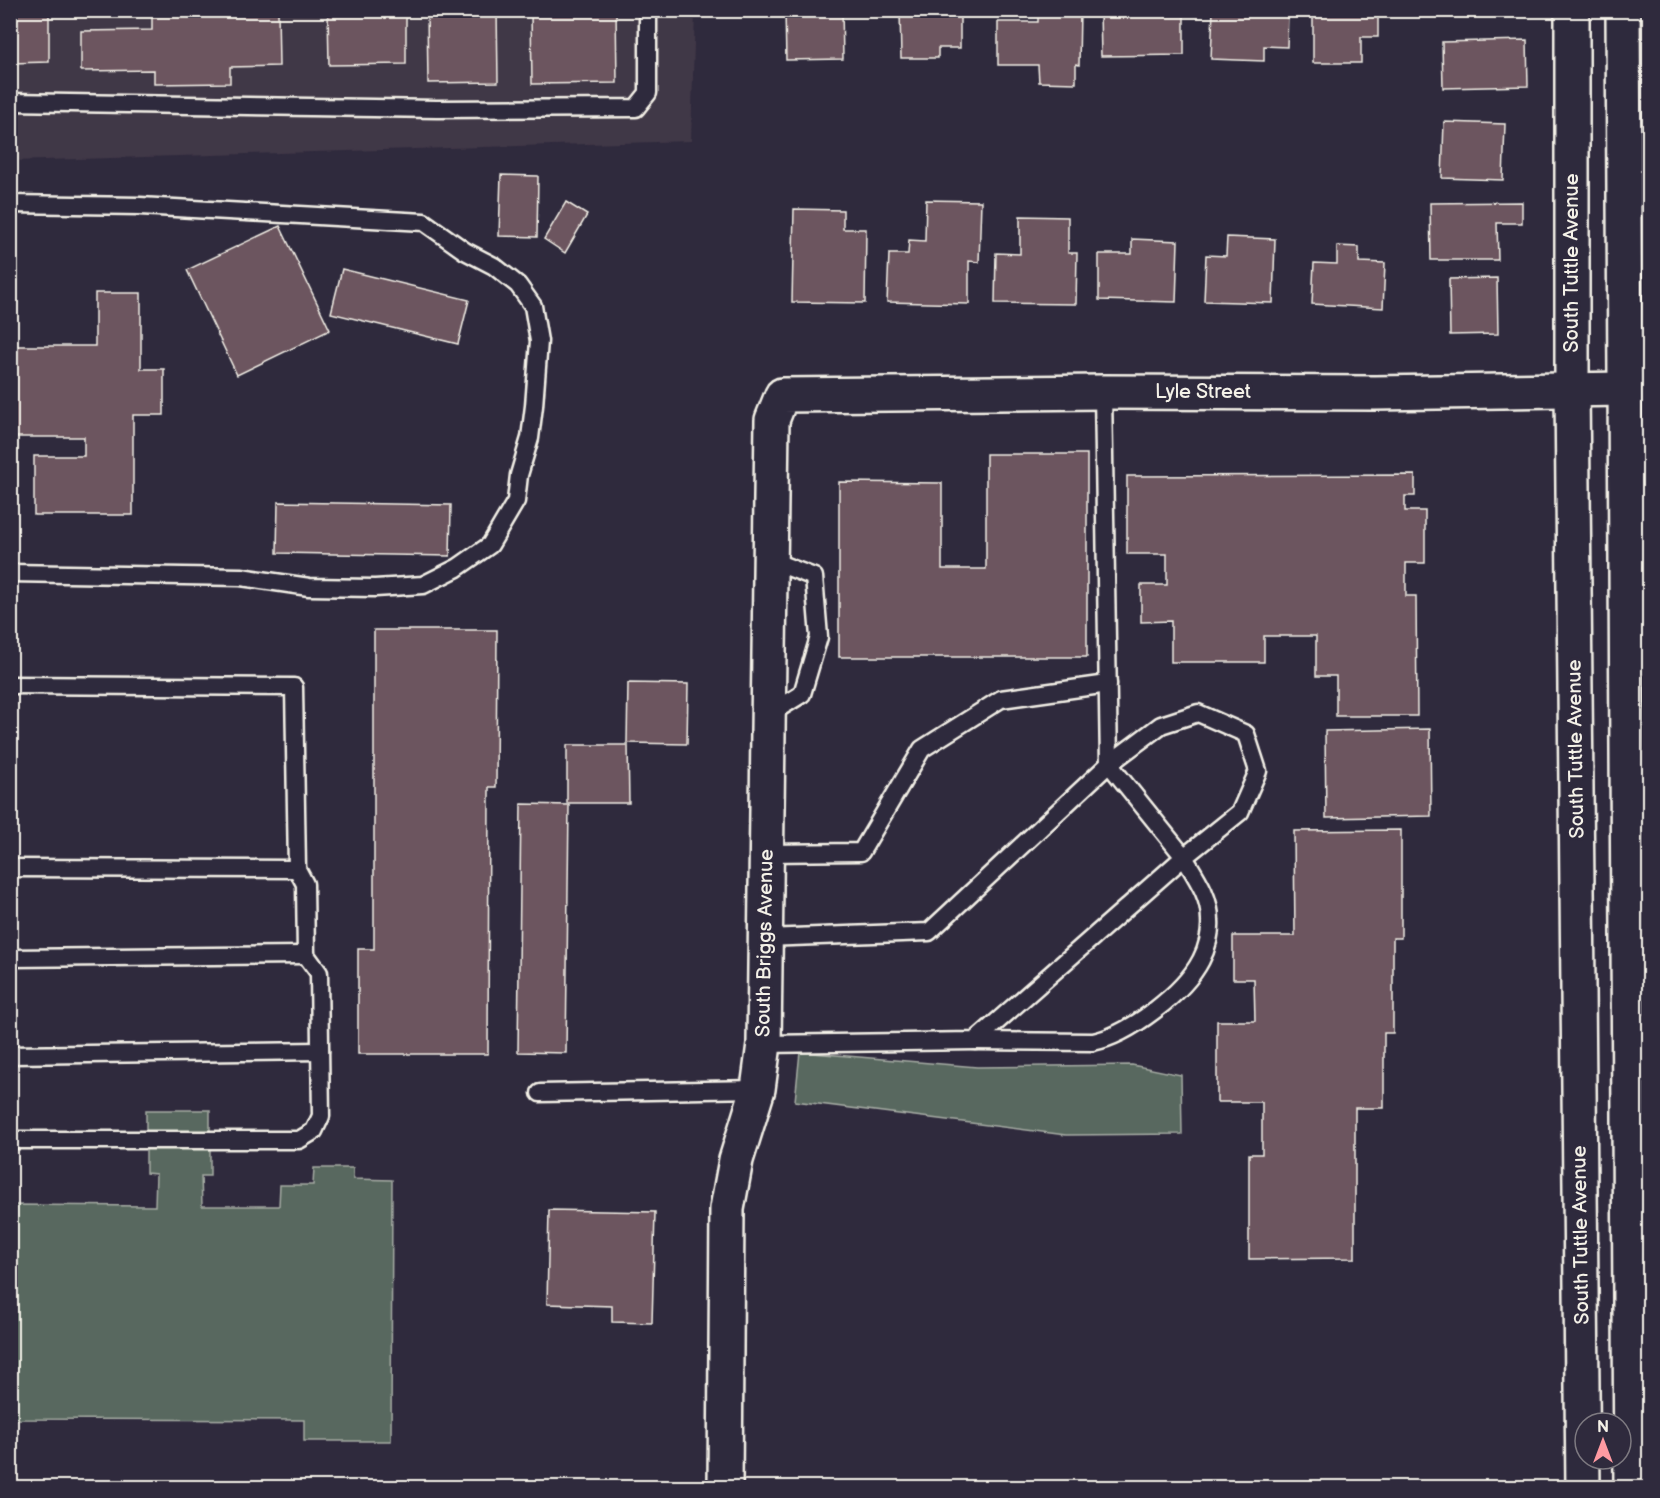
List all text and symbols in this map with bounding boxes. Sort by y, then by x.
street label: South Tuttle Avenue [1560,173,1584,353]
street label: Lyle Street [1155,380,1251,404]
street label: South Tuttle Avenue [1562,659,1590,839]
street label: South Briggs Avenue [751,849,779,1037]
street label: South Tuttle Avenue [1567,1145,1595,1325]
north arrow [1573,1411,1633,1471]
text: N [1597,1418,1609,1437]

